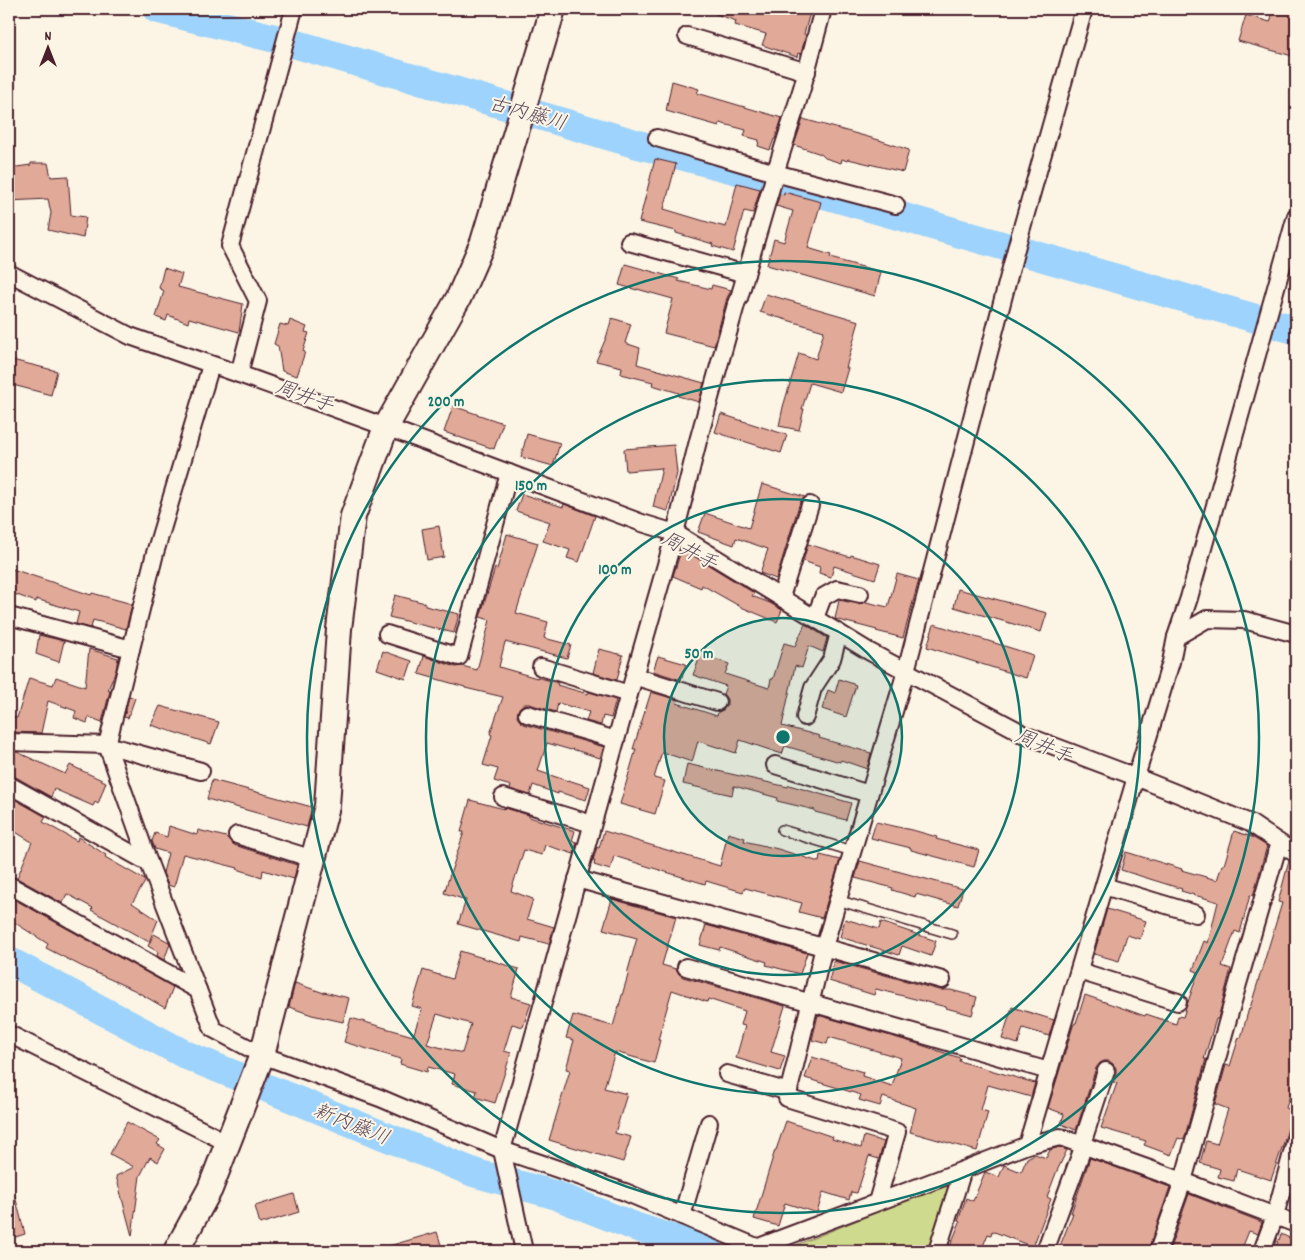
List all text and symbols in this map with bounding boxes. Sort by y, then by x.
north arrow [22,22,72,72]
text: N [45,27,52,47]
water label: 古内藤川 [485,90,569,139]
water label: 周井手 [271,374,338,422]
text: 200 m [428,392,464,414]
text: 150 m [515,476,547,498]
water label: 周井手 [656,526,723,580]
text: 100 m [598,560,632,582]
text: 50 m [685,644,713,666]
water label: 周井手 [1010,723,1077,773]
centre of rings [774,728,792,746]
water label: 新内藤川 [309,1098,393,1154]

